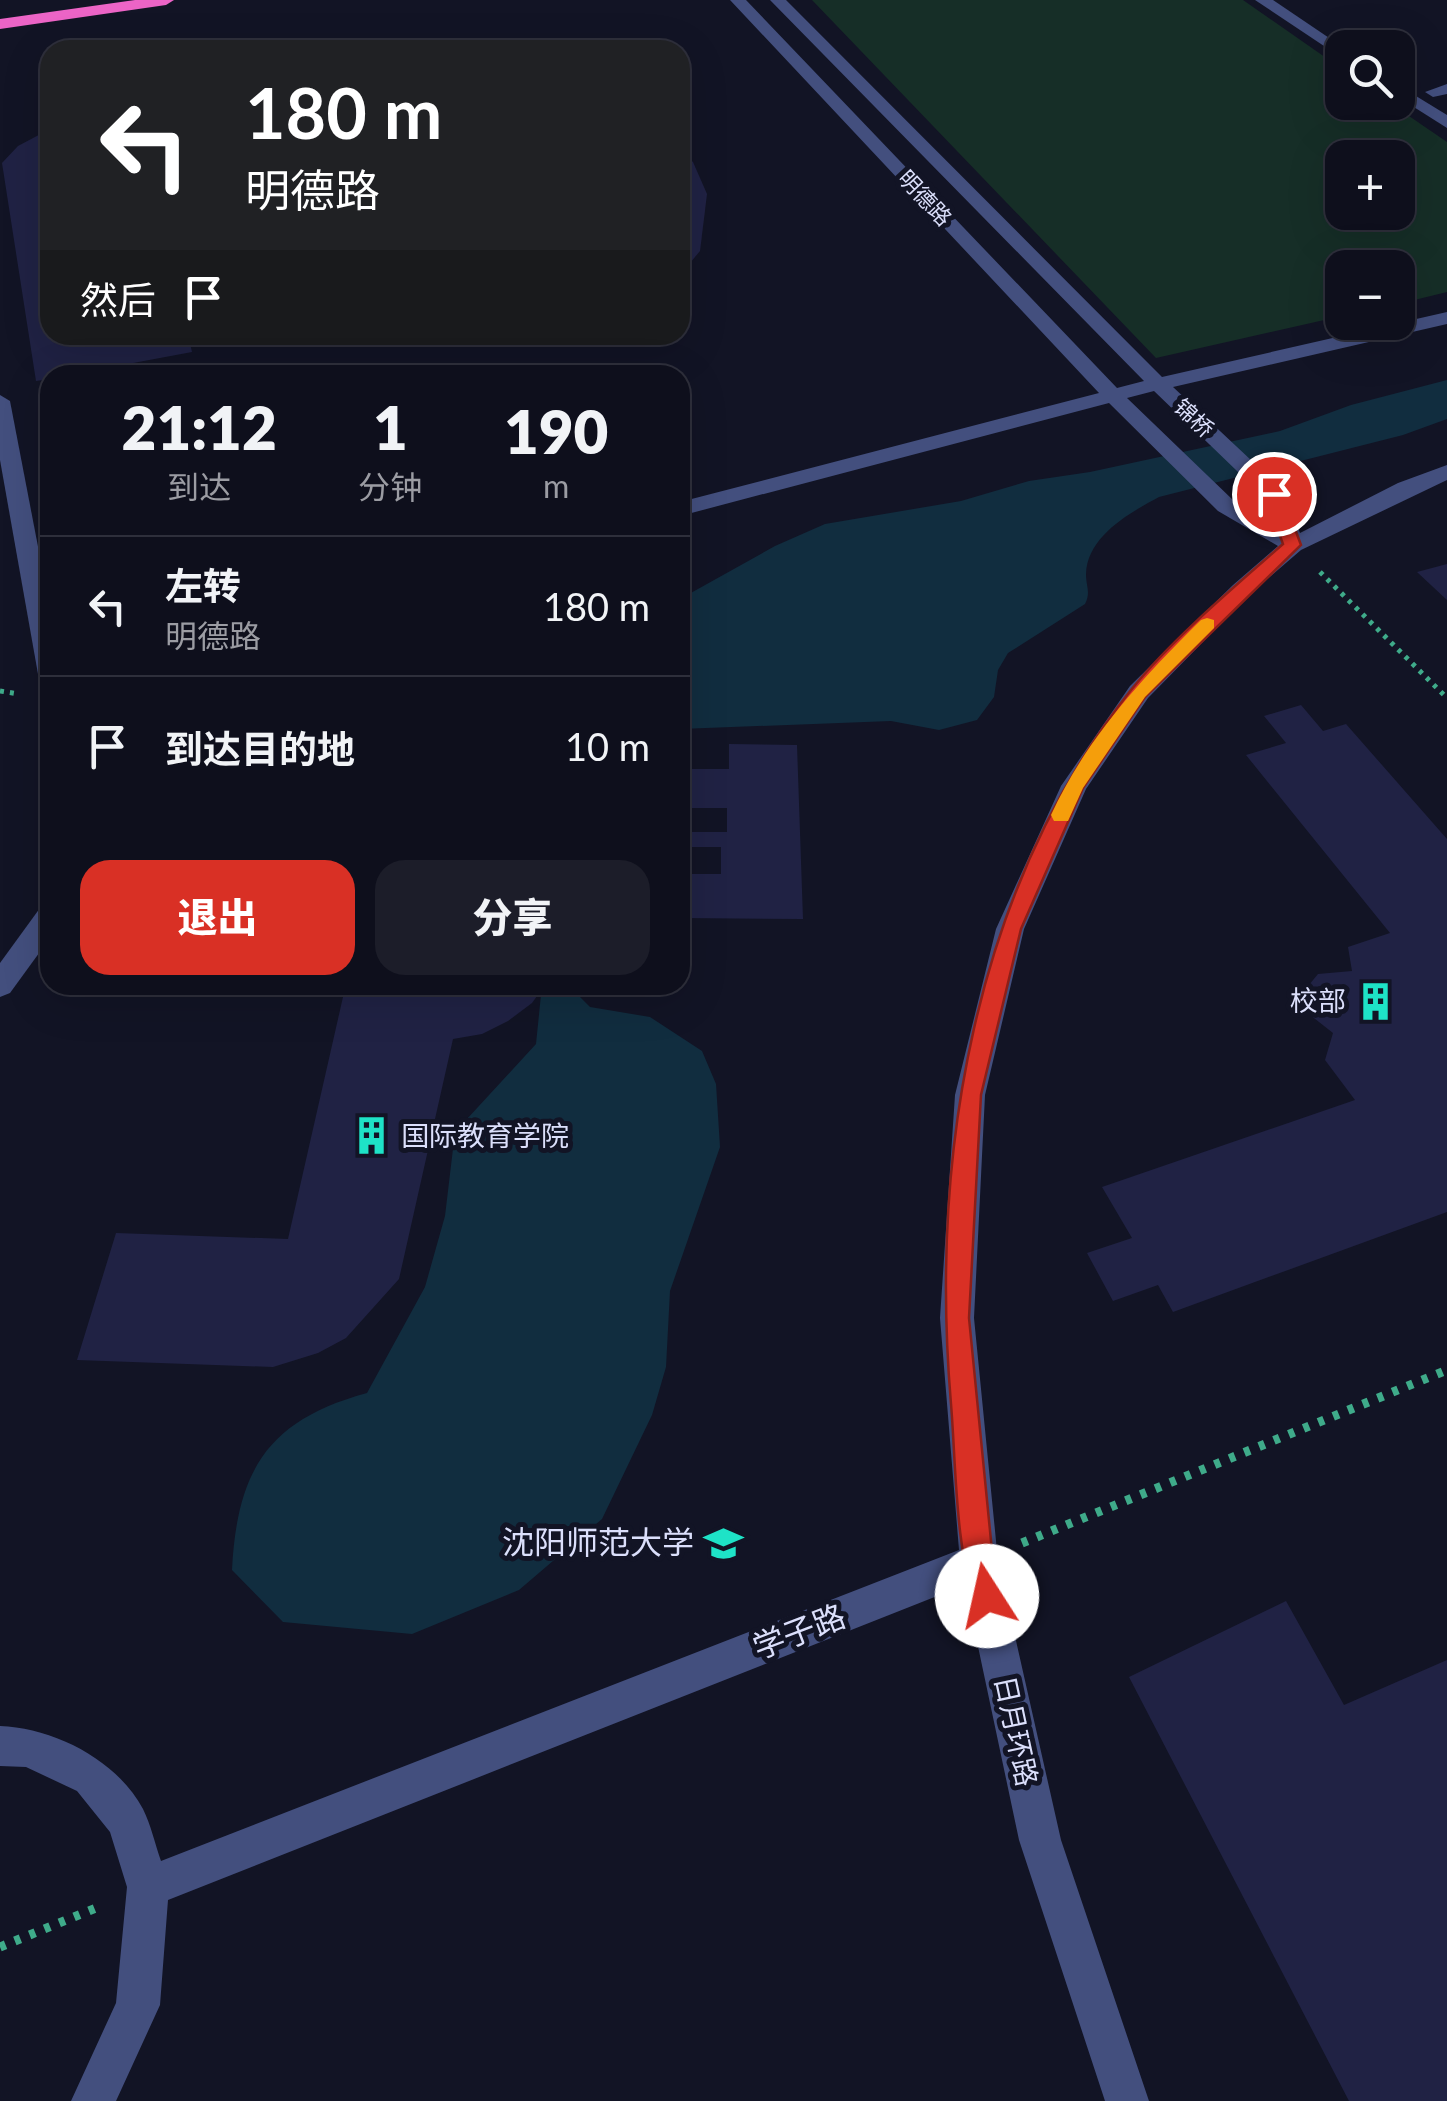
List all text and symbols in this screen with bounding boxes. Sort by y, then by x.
map controls [1325,30,1415,340]
button: search [1325,30,1415,120]
text: 180 m [245,70,442,154]
icon: left [80,80,210,210]
button: + [1325,140,1415,230]
text: 明德路 [245,163,380,217]
street label: 明德路 [893,164,958,231]
button: − [1325,250,1415,340]
icon: arrive [176,270,231,325]
text: 然后 [80,276,156,322]
text: 21:12 [122,391,277,463]
text: 1 [373,391,408,463]
street label: 锦桥 [1169,393,1220,443]
text: 190 [504,395,608,467]
pin [1232,452,1317,537]
text: m [543,466,569,505]
text: 到达 [167,467,231,506]
text: 分钟 [358,467,422,506]
icon: arrive [1247,467,1302,522]
text: 左转 [165,562,241,608]
icon: left [80,579,135,634]
text: 180 m [543,583,650,629]
text: 明德路 [165,616,261,655]
icon: arrive [80,719,135,774]
text: 10 m [565,723,650,769]
text: 到达目的地 [165,725,355,771]
button: 退出 [80,860,355,975]
button: 分享 [375,860,650,975]
building icon: 校部 [1355,980,1397,1022]
place label: 校部 [1290,983,1346,1017]
building icon: 国际教育学院 [350,1115,392,1157]
place label: 国际教育学院 [401,1118,569,1152]
place label: 沈阳师范大学 [502,1522,694,1561]
school or university icon: 沈阳师范大学 [703,1522,745,1564]
position arrow [935,1544,1039,1648]
street label: 学子路 [747,1595,850,1666]
street label: 日月环路 [989,1672,1045,1789]

